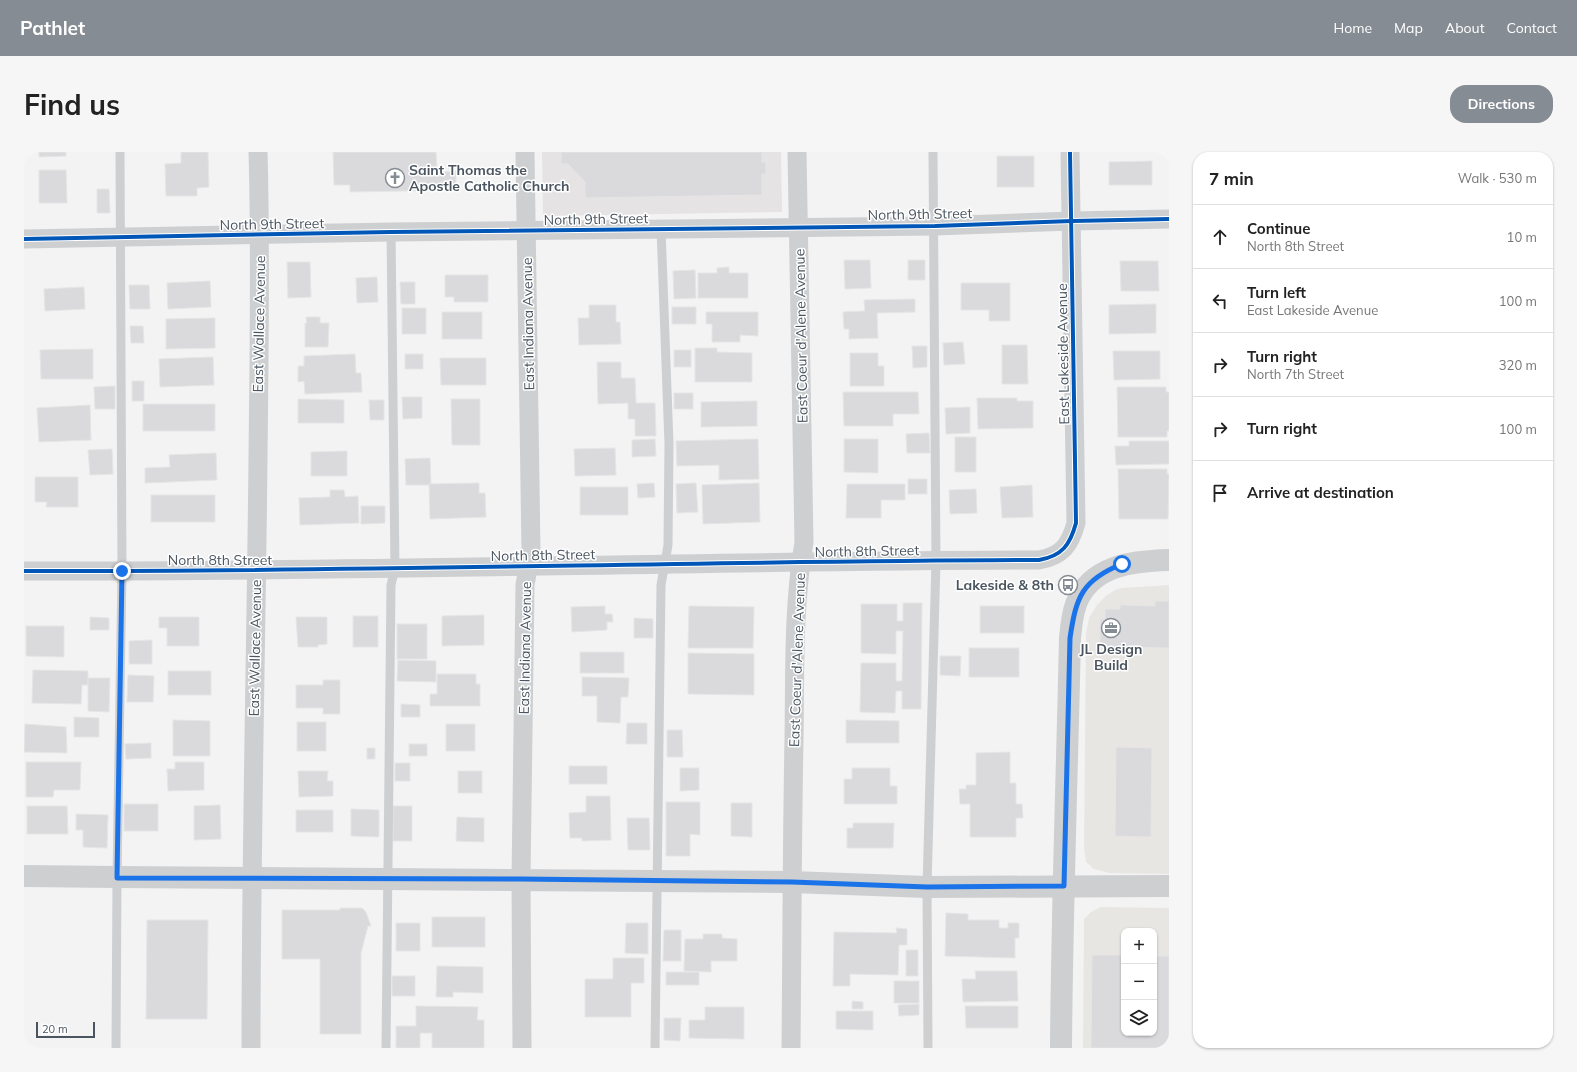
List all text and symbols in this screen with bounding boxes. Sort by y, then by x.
text: Pathlet [20,16,85,40]
text: Home [1333,19,1372,37]
text: Map [1394,19,1423,37]
text: About [1445,19,1485,37]
text: Contact [1507,19,1557,37]
button: Directions [1450,85,1553,123]
text: Find us [24,87,120,122]
place label: Saint Thomas the Apostle Catholic Church [409,161,569,195]
church icon: Saint Thomas the Apostle Catholic Church [384,167,406,189]
text: 7 min [1209,168,1254,189]
text: Walk · 530 m [1458,170,1537,186]
street label: North 9th Street [868,204,973,224]
street label: North 9th Street [544,209,649,229]
street label: North 9th Street [220,214,325,234]
text: Continue [1247,219,1310,238]
icon: ahead [1209,226,1231,248]
text: 10 m [1507,229,1537,245]
text: North 8th Street [1247,238,1344,254]
street label: East Coeur d'Alene Avenue [790,249,812,423]
street label: East Wallace Avenue [249,255,269,393]
street label: East Indiana Avenue [518,257,538,391]
street label: East Lakeside Avenue [1053,283,1073,425]
text: Turn left [1247,283,1306,302]
icon: left [1209,290,1231,312]
text: 100 m [1499,293,1537,309]
text: East Lakeside Avenue [1247,302,1378,318]
text: Turn right [1247,347,1317,366]
icon: right [1209,354,1231,376]
text: 320 m [1499,357,1537,373]
text: North 7th Street [1247,366,1344,382]
icon: right [1209,418,1231,440]
text: Turn right [1247,419,1317,438]
text: 100 m [1499,421,1537,437]
icon: arrive [1209,482,1231,504]
text: Arrive at destination [1247,483,1394,502]
street label: North 8th Street [815,541,920,561]
street label: North 8th Street [491,545,596,565]
street label: North 8th Street [168,551,272,569]
route start [1113,555,1131,573]
route end [113,562,131,580]
street label: East Coeur d'Alene Avenue [785,573,809,747]
bus stop icon: Lakeside & 8th [1057,574,1079,596]
place label: Lakeside & 8th [956,576,1054,594]
street label: East Wallace Avenue [245,579,265,717]
street label: East Indiana Avenue [515,581,535,715]
office icon: JL Design Build [1100,617,1122,639]
place label: JL Design Build [1080,640,1142,674]
map controls [1121,928,1157,1036]
button: + [1121,928,1157,964]
button: − [1121,964,1157,1000]
button: layers [1121,1000,1157,1036]
scale bar [36,1020,95,1039]
text: 20 m [42,1022,68,1036]

